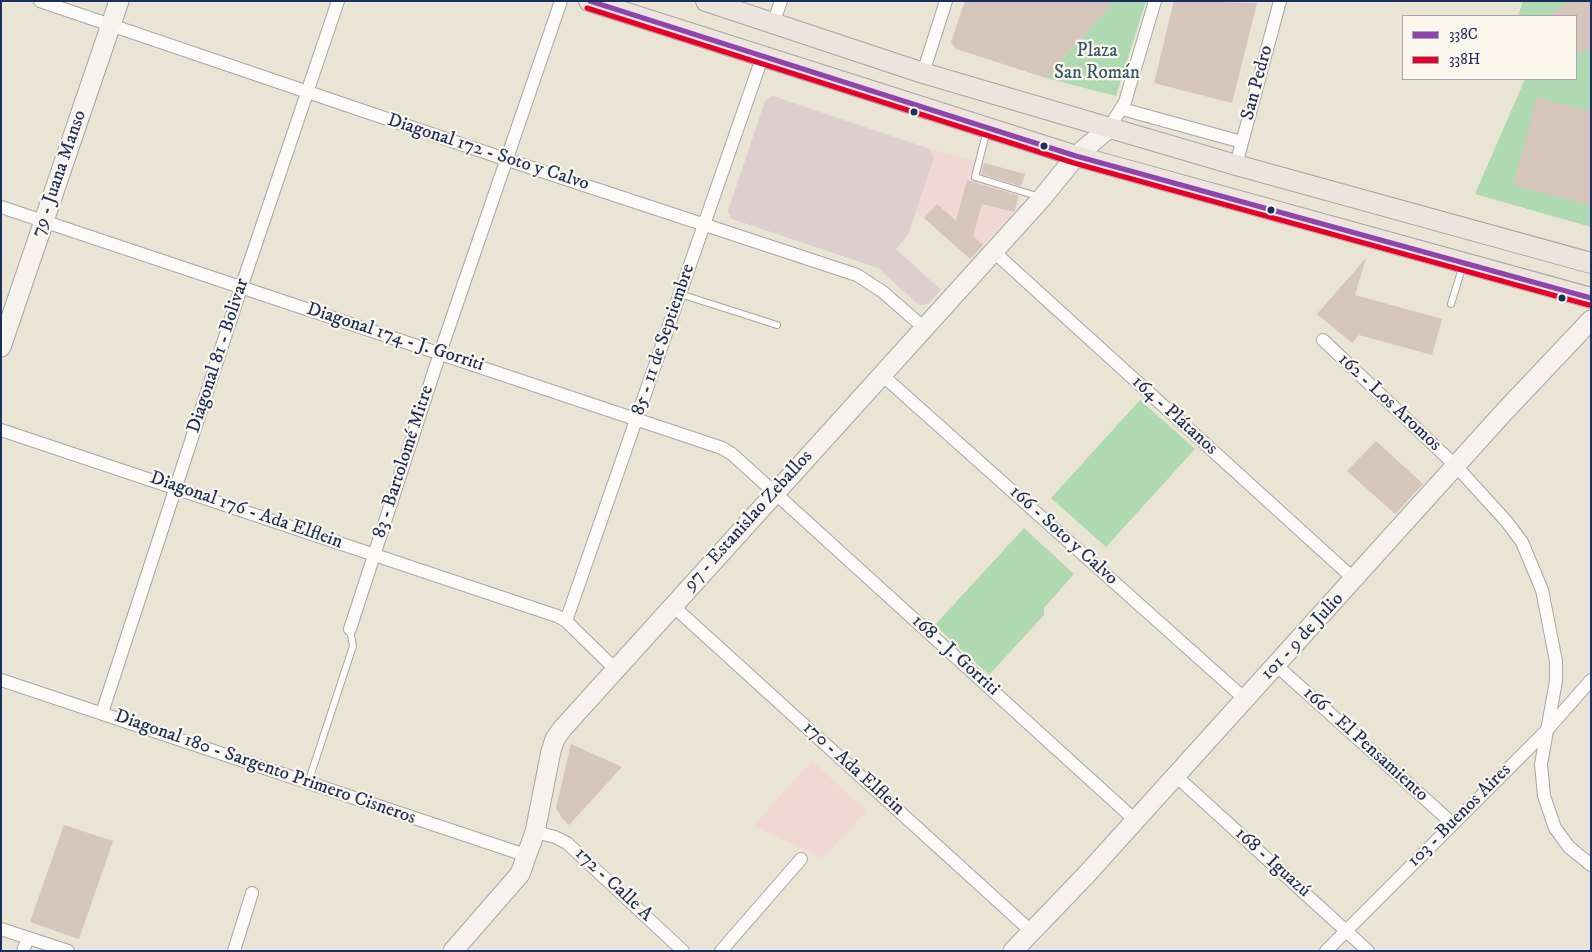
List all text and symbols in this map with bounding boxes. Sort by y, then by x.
legend [1402,15,1577,80]
text: 338C [1449,25,1478,44]
park label: Plaza San Román [1054,41,1140,85]
street label: San Pedro [1237,43,1279,123]
text: 338H [1449,50,1480,69]
street label: 79 - Juana Manso [28,107,92,241]
unlabelled marker [909,107,919,117]
street label: Diagonal 172 - Soto y Calvo [384,110,592,196]
unlabelled marker [1039,141,1049,151]
unlabelled marker [1266,205,1276,215]
street label: 85 - 11 de Septiembre [627,261,701,419]
street label: Diagonal 81 - Bolivar [183,276,255,436]
unlabelled marker [1557,293,1567,303]
street label: Diagonal 174 - J. Gorriti [303,299,487,377]
street label: 162 - Los Aromos [1332,349,1446,457]
street label: 164 - Plátanos [1126,371,1222,461]
street label: 83 - Bartolomé Mitre [369,383,439,541]
street label: 97 - Estanislao Zeballos [680,446,818,596]
street label: Diagonal 176 - Ada Elflein [147,467,345,555]
street label: 166 - Soto y Calvo [1004,481,1122,591]
street label: 101 - 9 de Julio [1257,589,1349,685]
street label: 168 - J. Gorriti [906,611,1004,701]
street label: 166 - El Pensamiento [1298,683,1432,807]
street label: Diagonal 180 - Sargento Primero Cisneros [111,706,419,830]
street label: 170 - Ada Elflein [797,717,909,821]
street label: 103 - Buenos Aires [1404,760,1516,872]
street label: 168 - Iguazú [1229,823,1315,903]
street label: 172 - Calle A [569,843,657,927]

